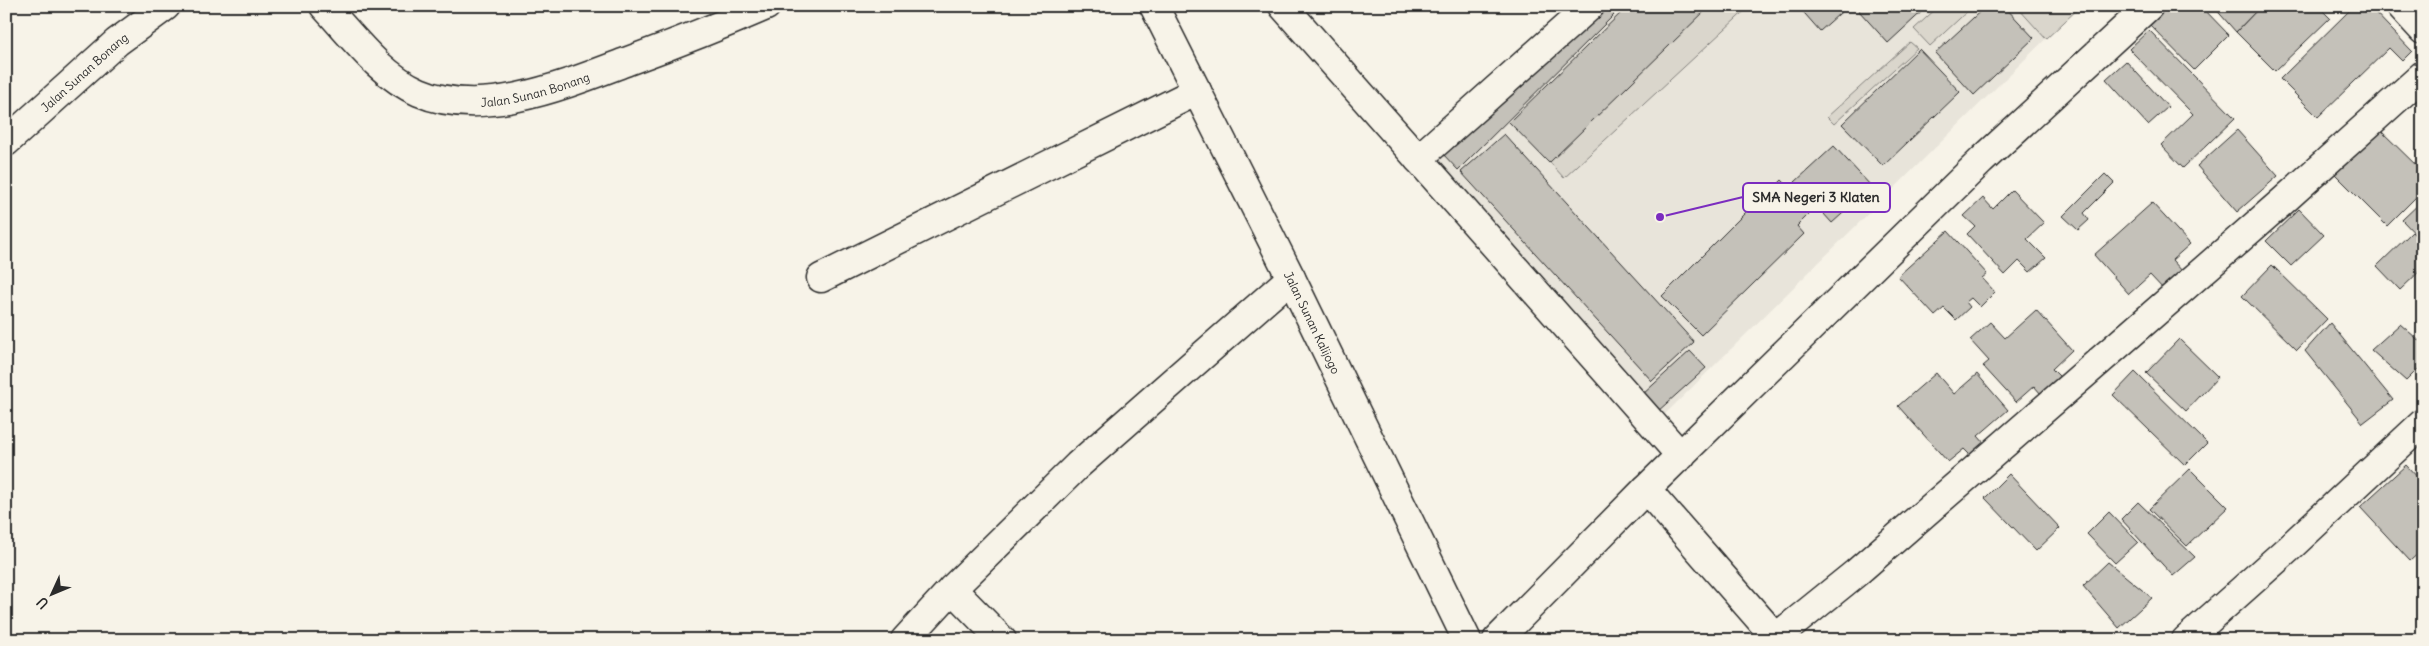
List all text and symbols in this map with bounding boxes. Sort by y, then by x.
street label: Jalan Sunan Bonang [37,29,131,115]
street label: Jalan Sunan Bonang [480,69,592,110]
callout: SMA Negeri 3 Klaten [1743,183,1890,212]
text: SMA Negeri 3 Klaten [1752,188,1880,206]
street label: Jalan Sunan Kalijogo [1281,269,1344,376]
north arrow [28,568,78,618]
text: U [33,593,52,613]

